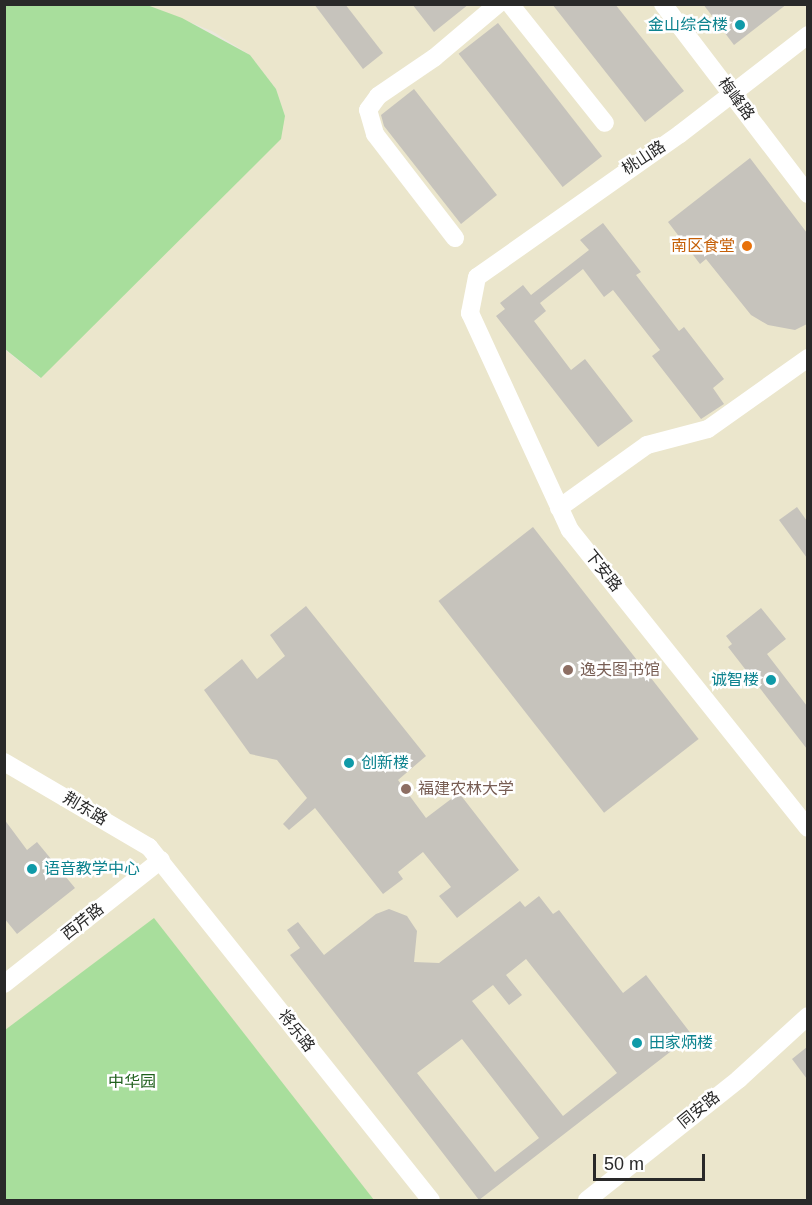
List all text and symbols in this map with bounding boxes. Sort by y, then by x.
place label: 金山综合楼 [648,15,728,35]
marker: 金山综合楼 [733,18,747,32]
street label: 梅峰路 [714,74,758,124]
street label: 桃山路 [619,137,669,179]
place label: 南区食堂 [671,236,735,256]
marker: 南区食堂 [740,239,754,253]
street label: 下安路 [580,546,626,596]
place label: 逸夫图书馆 [580,660,660,680]
marker: 逸夫图书馆 [561,663,575,677]
place label: 诚智楼 [711,670,759,690]
marker: 诚智楼 [764,673,778,687]
place label: 创新楼 [361,753,409,773]
marker: 创新楼 [342,756,356,770]
place label: 福建农林大学 [418,779,514,799]
marker: 福建农林大学 [399,782,413,796]
street label: 荆东路 [59,788,111,830]
place label: 语音教学中心 [44,859,140,879]
marker: 语音教学中心 [25,862,39,876]
street label: 西芹路 [58,900,108,944]
street label: 将乐路 [274,1006,318,1056]
place label: 田家炳楼 [649,1033,713,1053]
marker: 田家炳楼 [630,1036,644,1050]
park label: 中华园 [108,1072,156,1092]
street label: 同安路 [674,1087,724,1133]
scale bar [596,1142,708,1180]
text: 50 m [604,1154,644,1174]

